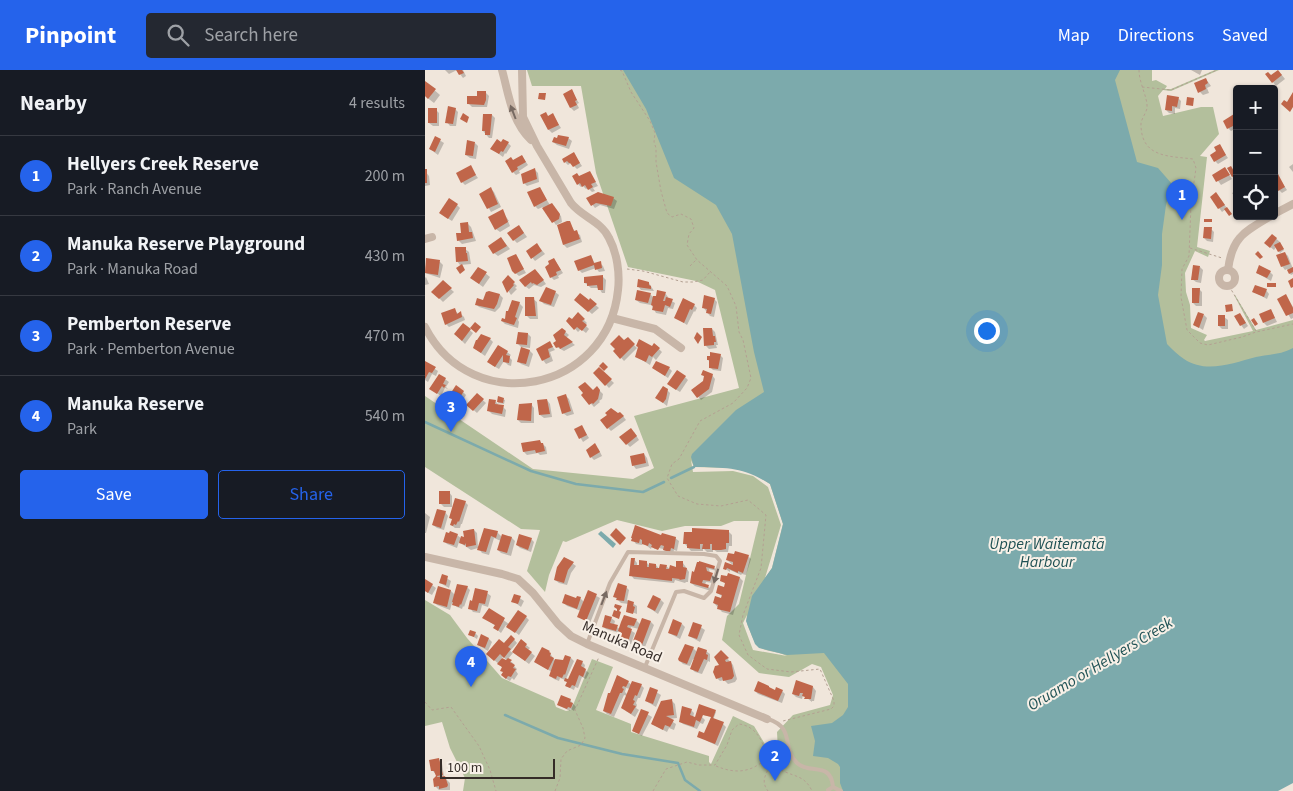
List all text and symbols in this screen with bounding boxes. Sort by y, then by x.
search box [146,13,496,58]
text: Pinpoint [25,18,116,53]
icon: search [164,21,192,49]
text: Search here [204,22,298,49]
text: Map [1058,23,1090,48]
text: Directions [1118,23,1194,48]
text: Saved [1222,23,1268,48]
map controls [1233,85,1278,220]
button: + [1233,85,1278,130]
text: Nearby [20,88,87,118]
text: 4 results [349,92,405,114]
one-way arrow [509,104,516,119]
button: − [1233,130,1278,175]
text: Hellyers Creek Reserve [67,151,259,178]
text: 1 [32,165,40,187]
text: 200 m [365,165,405,187]
button: locate [1233,175,1278,220]
text: Park · Ranch Avenue [67,178,202,200]
pin: 1 [1166,179,1198,220]
text: Manuka Reserve Playground [67,231,305,258]
text: 2 [32,245,40,267]
text: 430 m [365,245,405,267]
text: Park · Manuka Road [67,258,198,280]
text: Pemberton Reserve [67,311,231,338]
your location [974,318,1000,344]
text: 3 [32,325,40,347]
text: 470 m [365,325,405,347]
text: Park · Pemberton Avenue [67,338,235,360]
text: Manuka Reserve [67,391,204,418]
pin: 3 [435,391,467,432]
text: 4 [32,405,40,427]
text: 540 m [365,405,405,427]
text: Park [67,418,97,440]
button: Save [20,470,208,519]
button: Share [218,470,405,519]
water label: Upper Waitematā Harbour [989,533,1105,573]
one-way arrow [711,569,719,584]
one-way arrow [600,590,608,605]
water label: Oruamo or Hellyers Creek [1023,612,1177,716]
street label: Manuka Road [579,616,665,668]
pin: 4 [455,646,487,687]
pin: 2 [759,740,791,781]
scale bar [440,756,555,779]
text: 100 m [447,758,482,778]

